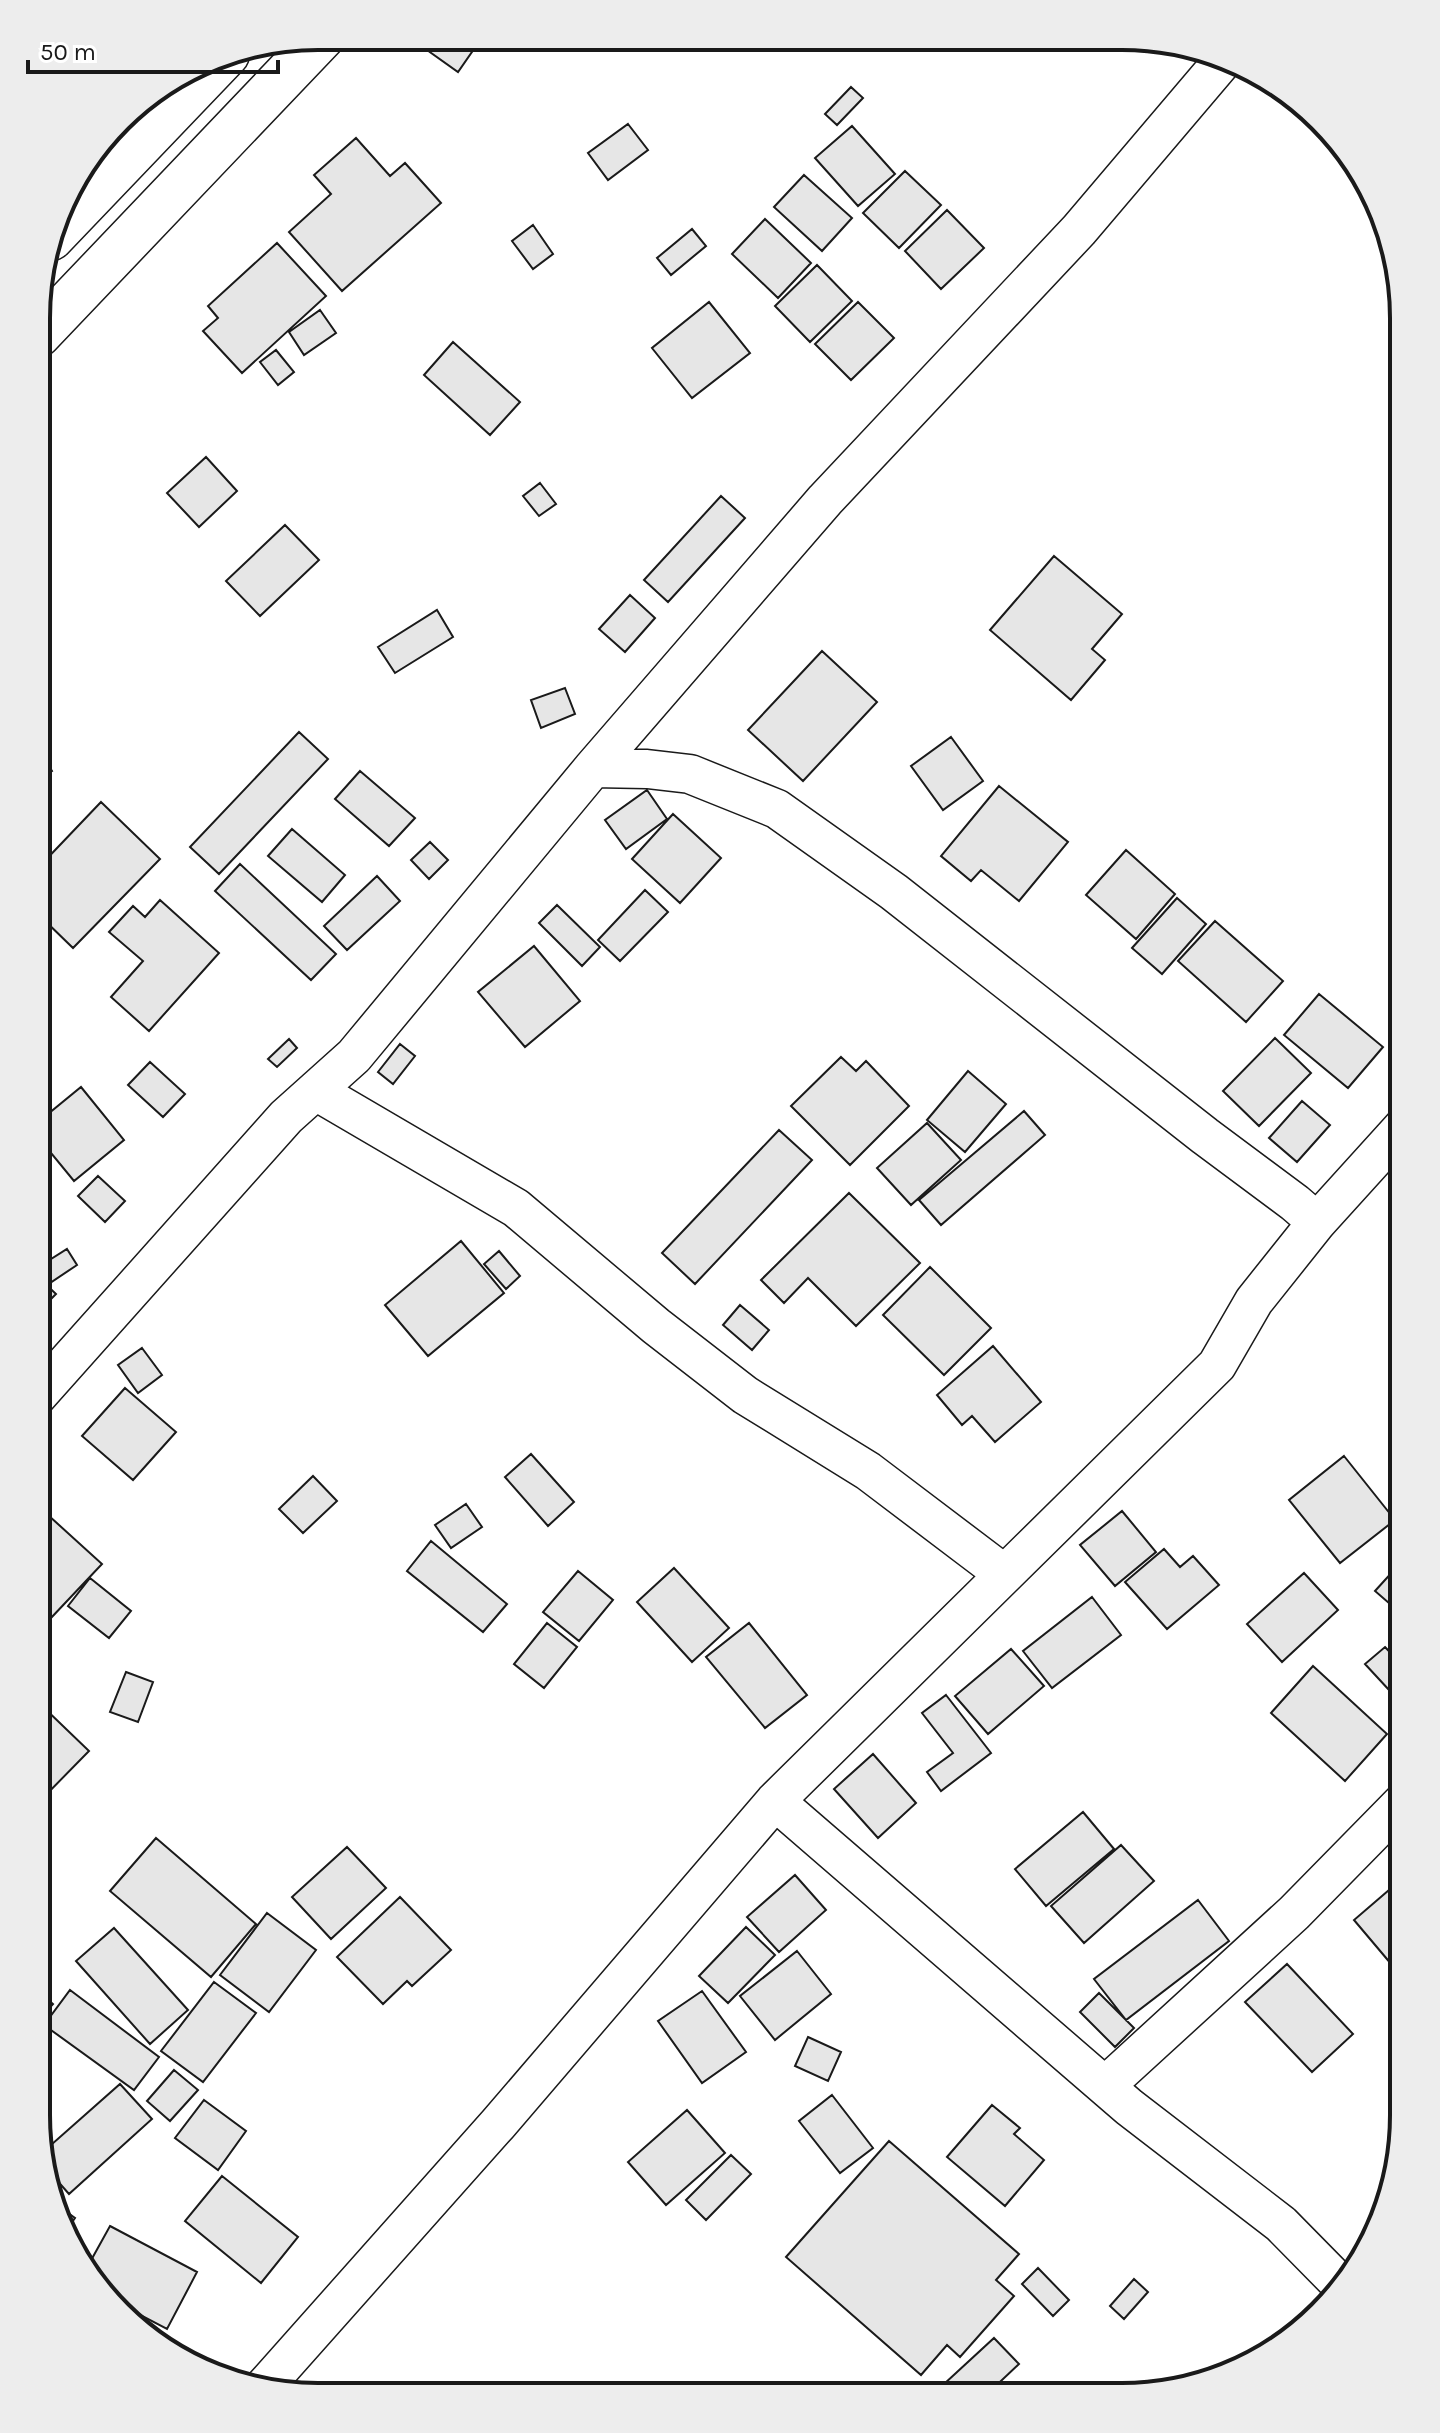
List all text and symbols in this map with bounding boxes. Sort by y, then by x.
scale bar [28,24,278,74]
text: 50 m [40,38,96,66]

